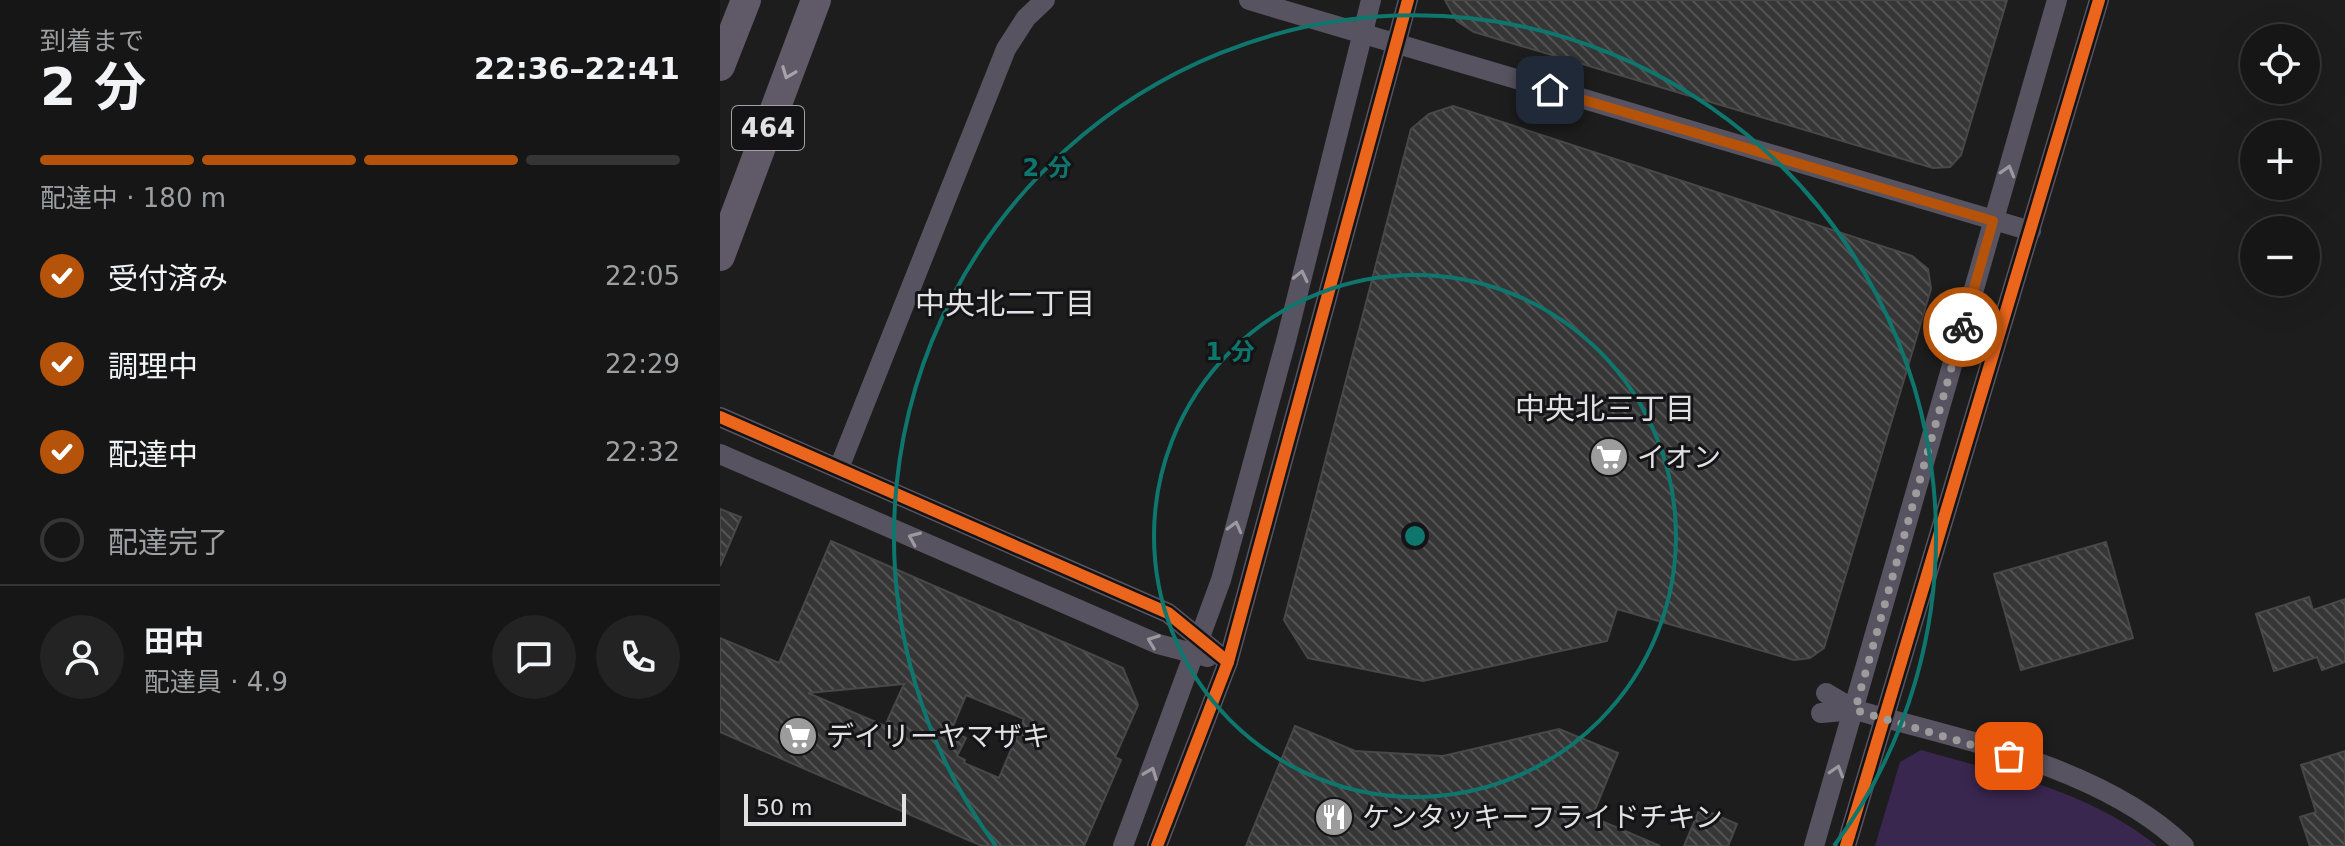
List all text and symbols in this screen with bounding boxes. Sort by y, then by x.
map controls [2240,24,2320,296]
button: locate [2240,24,2320,104]
text: 到着まで [40,26,144,56]
text: 22:36–22:41 [474,51,680,86]
pin [1516,56,1584,124]
text: 2 分 [40,57,146,117]
one-way arrow [782,65,798,79]
icon: home [1528,68,1572,112]
road number: 464 [732,106,804,150]
button: + [2240,120,2320,200]
text: 2 分 [1022,154,1072,182]
one-way arrow [1998,165,2015,179]
text: 配達中 · 180 m [40,183,226,213]
button: − [2240,216,2320,296]
icon: check [40,254,84,298]
text: 受付済み [108,261,228,296]
text: 22:05 [605,261,680,291]
one-way arrow [1292,270,1309,283]
district label: 中央北二丁目 [915,286,1095,321]
courier [1923,287,2003,367]
icon: bike [1941,305,1985,349]
text: 1 分 [1205,338,1255,366]
icon: check [40,342,84,386]
text: 調理中 [108,349,198,384]
text: 22:29 [605,349,680,379]
district label: 中央北三丁目 [1515,391,1695,426]
icon: check [40,430,84,474]
supermarket icon: イオン [1588,436,1630,478]
text: 配達中 [108,437,198,472]
text: 22:32 [605,437,680,467]
place label: イオン [1637,441,1721,474]
one-way arrow [1226,521,1242,535]
centre of rings [1401,522,1429,550]
text: 配達完了 [108,525,228,560]
one-way arrow [908,532,922,548]
button: person [40,615,124,699]
button: chat [492,615,576,699]
button: phone [596,615,680,699]
text: 田中 [144,624,204,659]
one-way arrow [1147,634,1161,651]
text: 配達員 · 4.9 [144,667,288,697]
supermarket icon: デイリーヤマザキ [777,715,819,757]
place label: デイリーヤマザキ [826,720,1050,753]
pin [1975,722,2043,790]
icon: bag [1987,734,2031,778]
one-way arrow [1828,765,1844,779]
one-way arrow [1141,767,1158,781]
scale bar [744,790,906,826]
text: 50 m [756,795,812,820]
restaurant icon: ケンタッキーフライドチキン [1313,796,1355,838]
place label: ケンタッキーフライドチキン [1362,801,1723,834]

